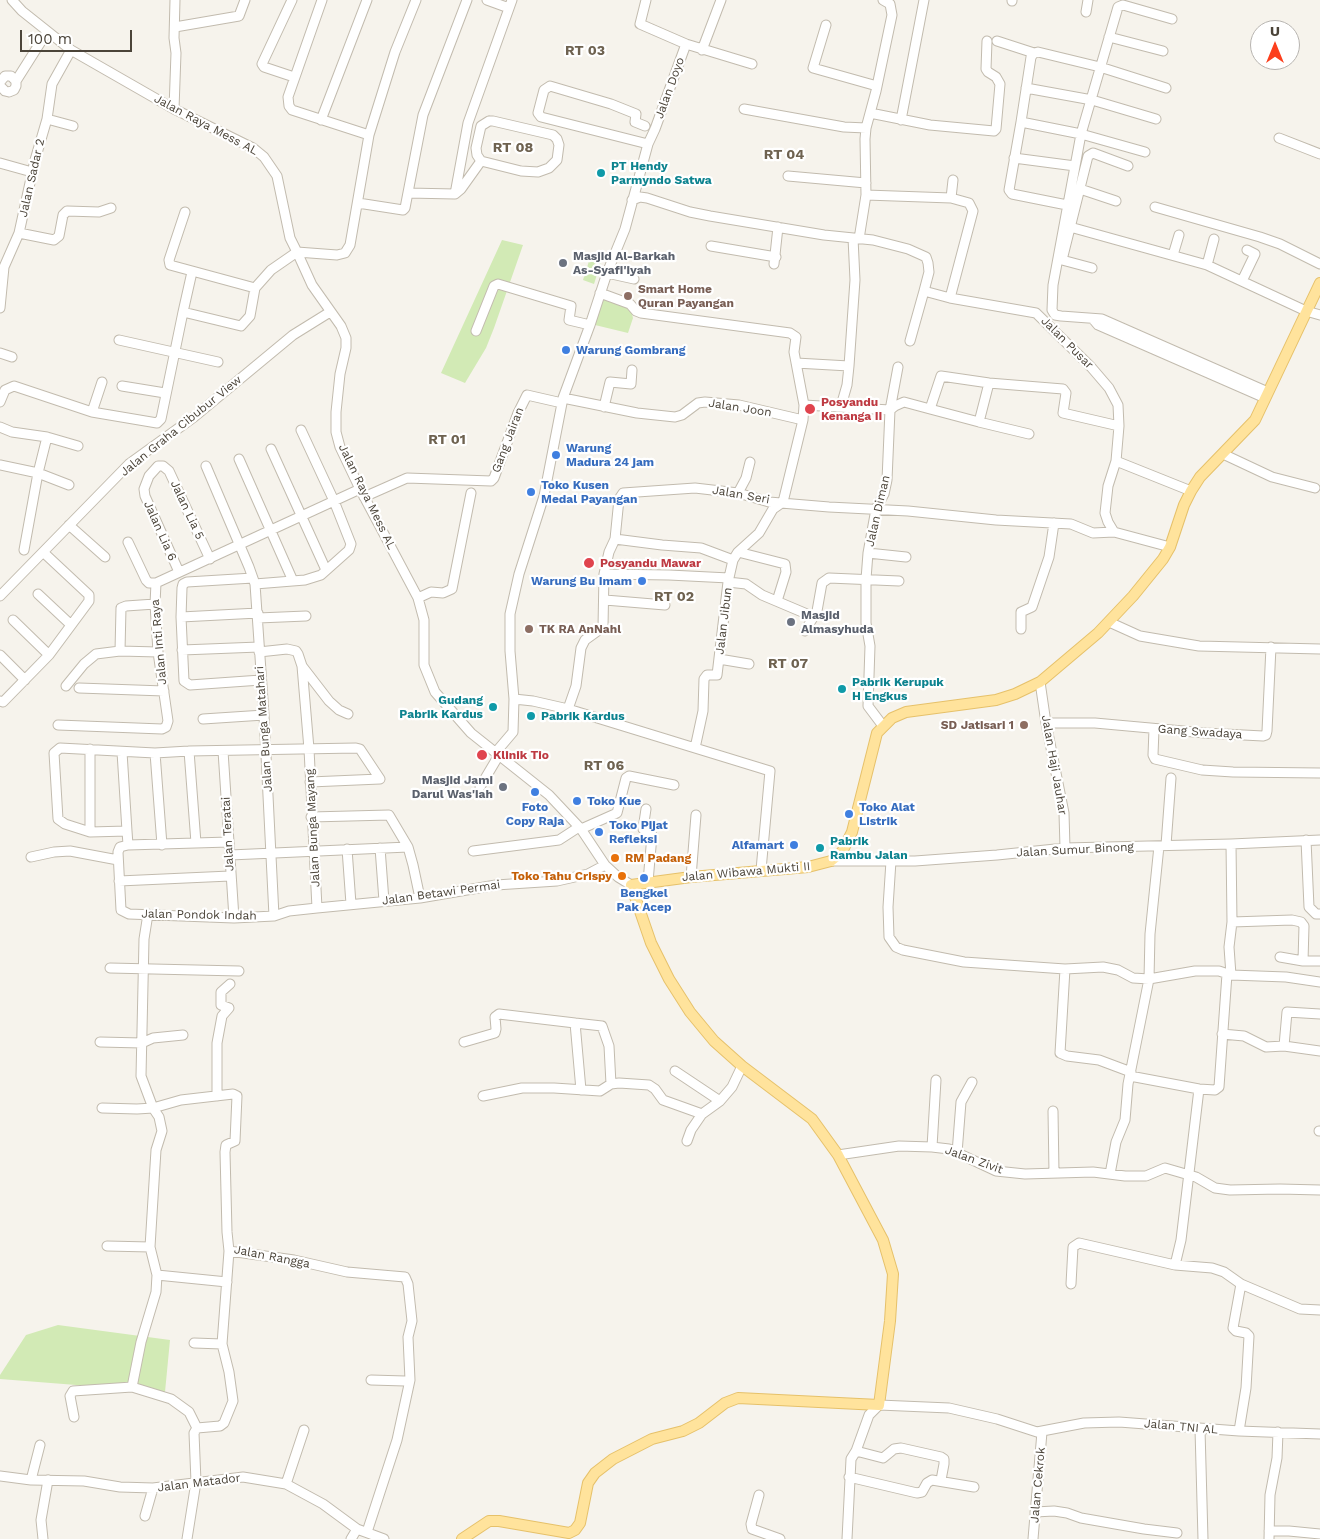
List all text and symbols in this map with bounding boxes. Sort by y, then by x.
scale bar [22,20,135,52]
north arrow [1250,20,1300,70]
text: U [1270,23,1280,39]
text: 100 m [28,30,72,48]
district label: RT 03 [565,43,605,59]
street label: Jalan Doyo [652,55,688,121]
street label: Jalan Raya Mess AL [152,92,260,158]
street label: Jalan Sadar 2 [16,137,48,219]
district label: RT 08 [493,140,533,156]
district label: RT 04 [764,147,804,163]
place label: PT Hendy Parmyndo Satwa [611,159,712,187]
marker: PT Hendy Parmyndo Satwa [595,167,607,179]
place label: Masjid Al-Barkah As-Syafi'iyah [573,249,675,277]
marker: Masjid Al-Barkah As-Syafi'iyah [557,257,569,269]
place label: Smart Home Quran Payangan [638,282,734,310]
marker: Smart Home Quran Payangan [622,290,634,302]
street label: Jalan Pusar [1038,314,1096,372]
place label: Warung Gombrang [576,343,685,357]
marker: Warung Gombrang [560,344,572,356]
street label: Jalan Graha Cibubur View [117,373,245,479]
place label: Posyandu Kenanga II [821,395,882,423]
street label: Jalan Joon [707,396,773,420]
marker: Posyandu Kenanga II [803,402,817,416]
street label: Gang Jairan [489,405,527,475]
district label: RT 01 [428,432,466,448]
place label: Warung Madura 24 jam [566,441,654,469]
street label: Jalan Raya Mess AL [335,442,399,552]
marker: Warung Madura 24 jam [550,449,562,461]
street label: Jalan Diman [863,474,893,548]
street label: Jalan Lia 5 [167,478,207,542]
place label: Toko Kusen Medal Payangan [541,478,637,506]
street label: Jalan Seri [711,483,771,507]
marker: Toko Kusen Medal Payangan [525,486,537,498]
street label: Jalan Lia 6 [140,499,180,563]
marker: Posyandu Mawar [582,556,596,570]
place label: Posyandu Mawar [600,556,701,570]
place label: Warung Bu Imam [531,574,632,588]
marker: Warung Bu Imam [636,575,648,587]
street label: Jalan Jibun [713,587,735,655]
district label: RT 02 [654,589,694,605]
street label: Jalan Inti Raya [148,599,170,685]
place label: Masjid Almasyhuda [801,608,874,636]
marker: Masjid Almasyhuda [785,616,797,628]
place label: TK RA AnNahl [539,622,621,636]
marker: TK RA AnNahl [523,623,535,635]
district label: RT 07 [768,656,808,672]
street label: Jalan Bunga Matahari [252,666,276,792]
place label: Pabrik Kerupuk H Engkus [852,675,944,703]
marker: Pabrik Kerupuk H Engkus [836,683,848,695]
place label: Gudang Pabrik Kardus [399,693,483,721]
marker: Gudang Pabrik Kardus [487,701,499,713]
place label: Pabrik Kardus [541,709,625,723]
marker: Pabrik Kardus [525,710,537,722]
street label: Jalan Haji Jauhar [1038,714,1070,816]
place label: SD Jatisari 1 [941,718,1014,732]
marker: SD Jatisari 1 [1018,719,1030,731]
street label: Gang Swadaya [1157,722,1243,742]
marker: Klinik Tio [475,748,489,762]
place label: Klinik Tio [493,748,549,762]
district label: RT 06 [584,758,624,774]
street label: Jalan Bunga Mayang [303,768,323,888]
place label: Masjid Jami Darul Was'iah [412,773,493,801]
marker: Masjid Jami Darul Was'iah [497,781,509,793]
marker: Foto Copy Raja [529,786,541,798]
place label: Toko Kue [587,794,641,808]
marker: Toko Kue [571,795,583,807]
street label: Jalan Teratai [219,796,237,872]
place label: Foto Copy Raja [506,800,564,828]
place label: Toko Alat Listrik [859,800,915,828]
marker: Toko Alat Listrik [843,808,855,820]
place label: Toko Pijat Refleksi [609,818,668,846]
marker: Toko Pijat Refleksi [593,826,605,838]
place label: Pabrik Rambu Jalan [830,834,908,862]
place label: Alfamart [732,838,784,852]
marker: Alfamart [788,839,800,851]
street label: Jalan Sumur Binong [1016,840,1134,860]
marker: Pabrik Rambu Jalan [814,842,826,854]
place label: RM Padang [625,851,691,865]
marker: RM Padang [609,852,621,864]
street label: Jalan Wibawa Mukti II [681,859,811,885]
place label: Toko Tahu Crispy [511,869,612,883]
marker: Toko Tahu Crispy [616,870,628,882]
marker: Bengkel Pak Acep [638,872,650,884]
street label: Jalan Betawi Permai [381,878,501,908]
place label: Bengkel Pak Acep [616,886,672,914]
street label: Jalan Pondok Indah [141,907,257,923]
street label: Jalan Zivit [943,1143,1005,1177]
street label: Jalan Rangga [233,1243,311,1271]
street label: Jalan TNI AL [1143,1417,1219,1437]
street label: Jalan Cekrok [1028,1447,1048,1523]
street label: Jalan Matador [157,1471,241,1495]

